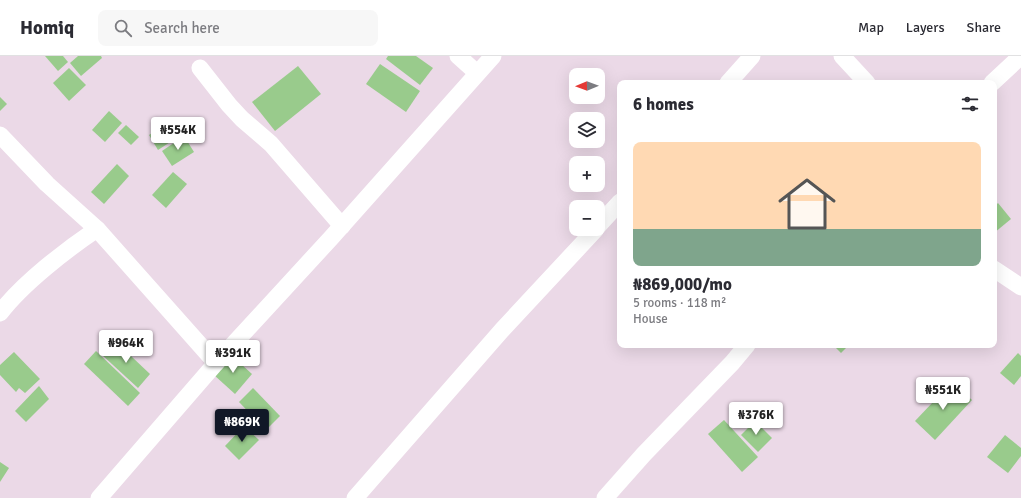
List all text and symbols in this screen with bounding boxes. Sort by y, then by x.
search box [98,10,378,46]
text: Homiq [20,16,74,40]
icon: search [112,17,134,39]
text: Search here [144,19,220,37]
text: Map [858,19,884,36]
text: Layers [906,19,945,36]
text: Share [967,19,1001,36]
north arrow [569,68,605,104]
map controls [569,68,605,236]
icon: filters [959,93,981,115]
text: 6 homes [633,94,694,115]
button: layers [569,112,605,148]
pin: ₦554K [150,117,206,151]
text: ₦554K [160,122,196,138]
button: + [569,156,605,192]
icon: home [771,168,843,240]
button: − [569,200,605,236]
text: ₦869,000/mo [633,274,732,295]
text: 5 rooms · 118 m² [633,295,726,311]
text: House [633,311,668,327]
pin: ₦964K [98,330,154,364]
text: ₦964K [108,335,144,351]
pin: ₦391K [205,340,261,374]
text: ₦391K [215,345,251,361]
pin: ₦551K [915,377,971,411]
text: ₦551K [925,382,961,398]
pin: ₦376K [728,402,784,436]
text: ₦376K [738,407,774,423]
pin: ₦869K [214,409,270,443]
text: ₦869K [224,414,260,430]

